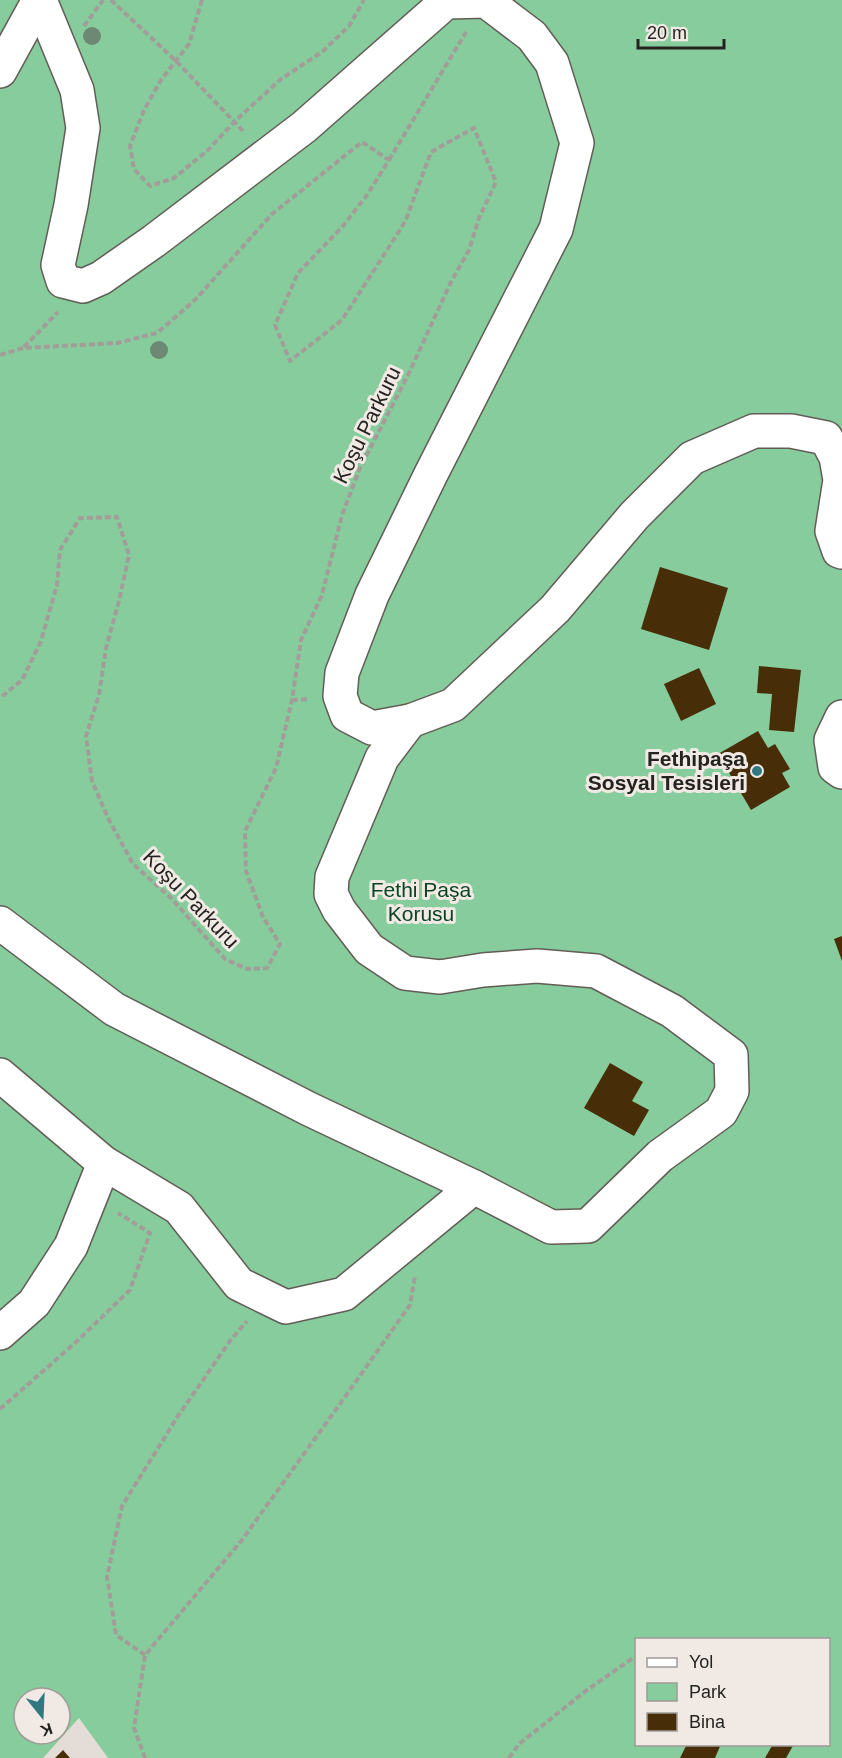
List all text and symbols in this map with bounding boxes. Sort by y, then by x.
scale bar [638,12,724,50]
text: 20 m [647,23,687,43]
street label: Koşu Parkuru [328,363,405,487]
place label: Fethipaşa Sosyal Tesisleri [588,747,745,794]
marker: Fethipaşa Sosyal Tesisleri [750,764,764,778]
street label: Koşu Parkuru [139,845,244,952]
park label: Fethi Paşa Korusu [371,878,472,925]
legend [635,1638,830,1746]
text: Yol [689,1652,713,1672]
text: Park [689,1682,727,1702]
north arrow [12,1686,72,1746]
text: Bina [689,1712,726,1732]
text: K [38,1720,55,1740]

